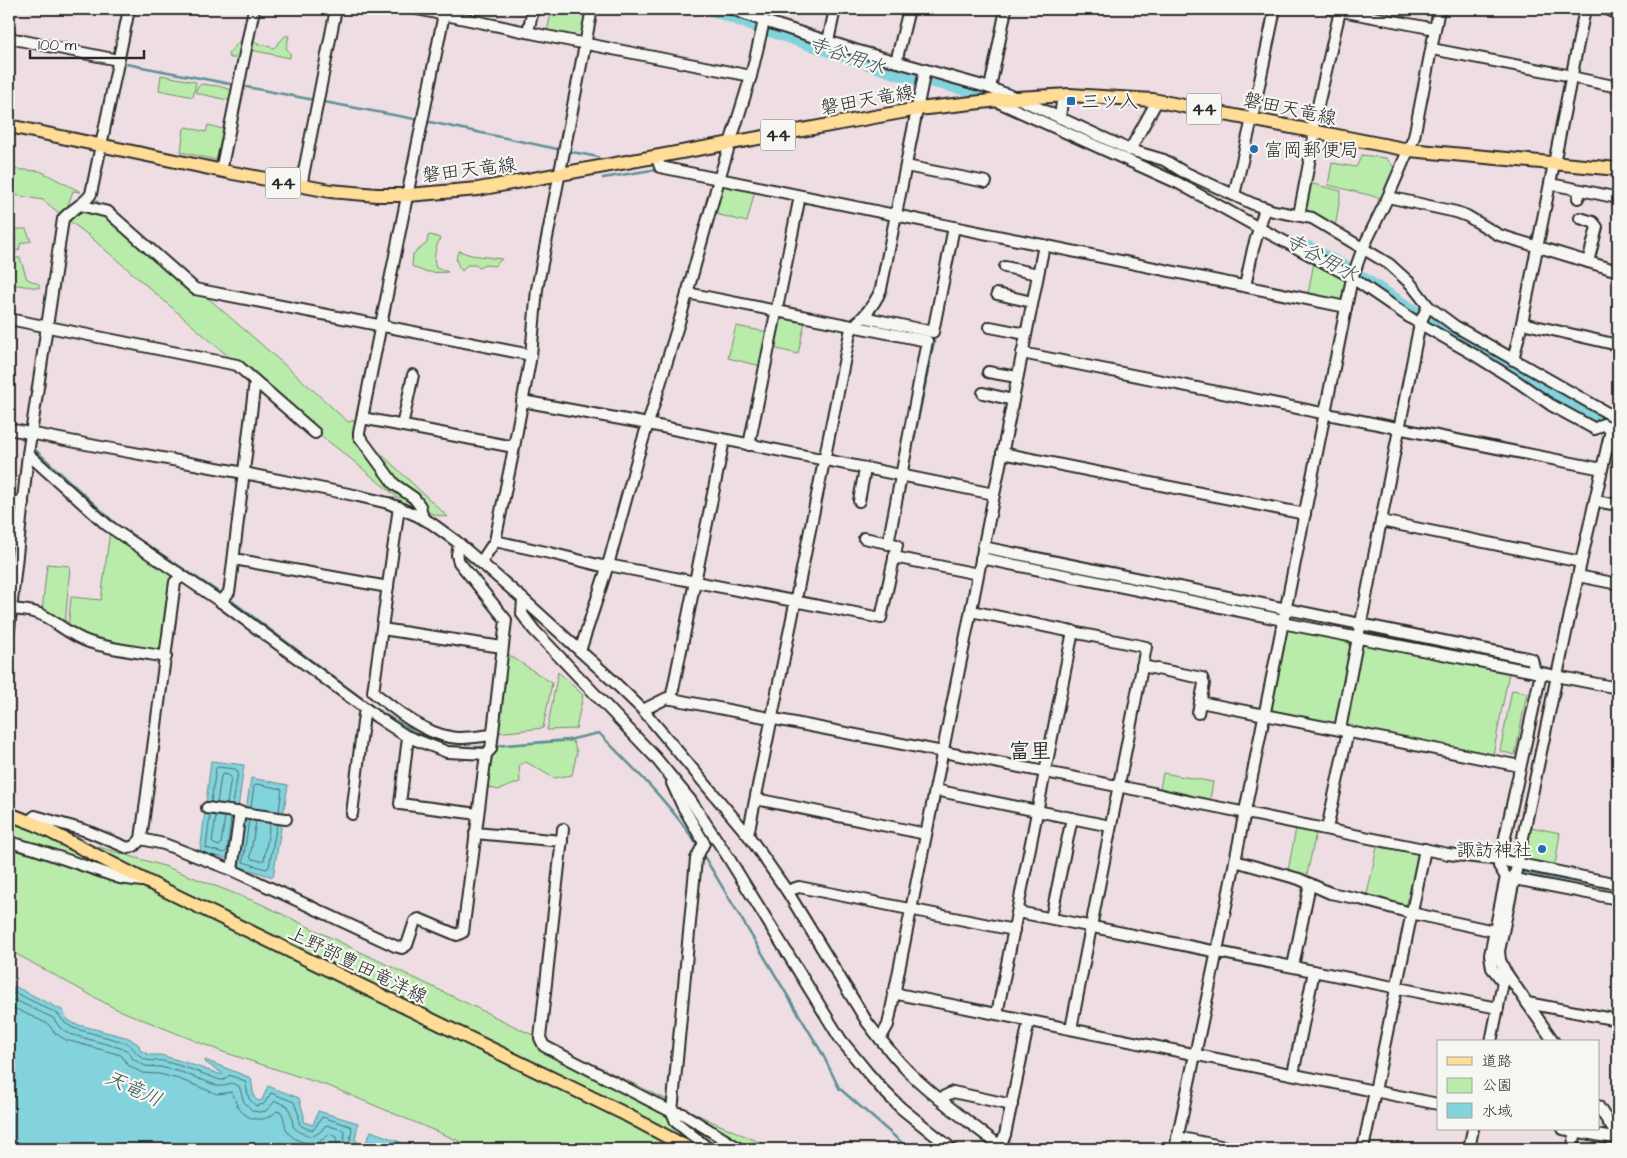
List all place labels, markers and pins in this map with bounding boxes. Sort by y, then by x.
place label: 三ツ入 [1081,89,1138,116]
marker: 三ツ入 [1065,95,1077,107]
place label: 富岡郵便局 [1264,137,1359,164]
marker: 富岡郵便局 [1248,143,1260,155]
place label: 諏訪神社 [1456,837,1532,864]
marker: 諏訪神社 [1536,843,1548,855]

